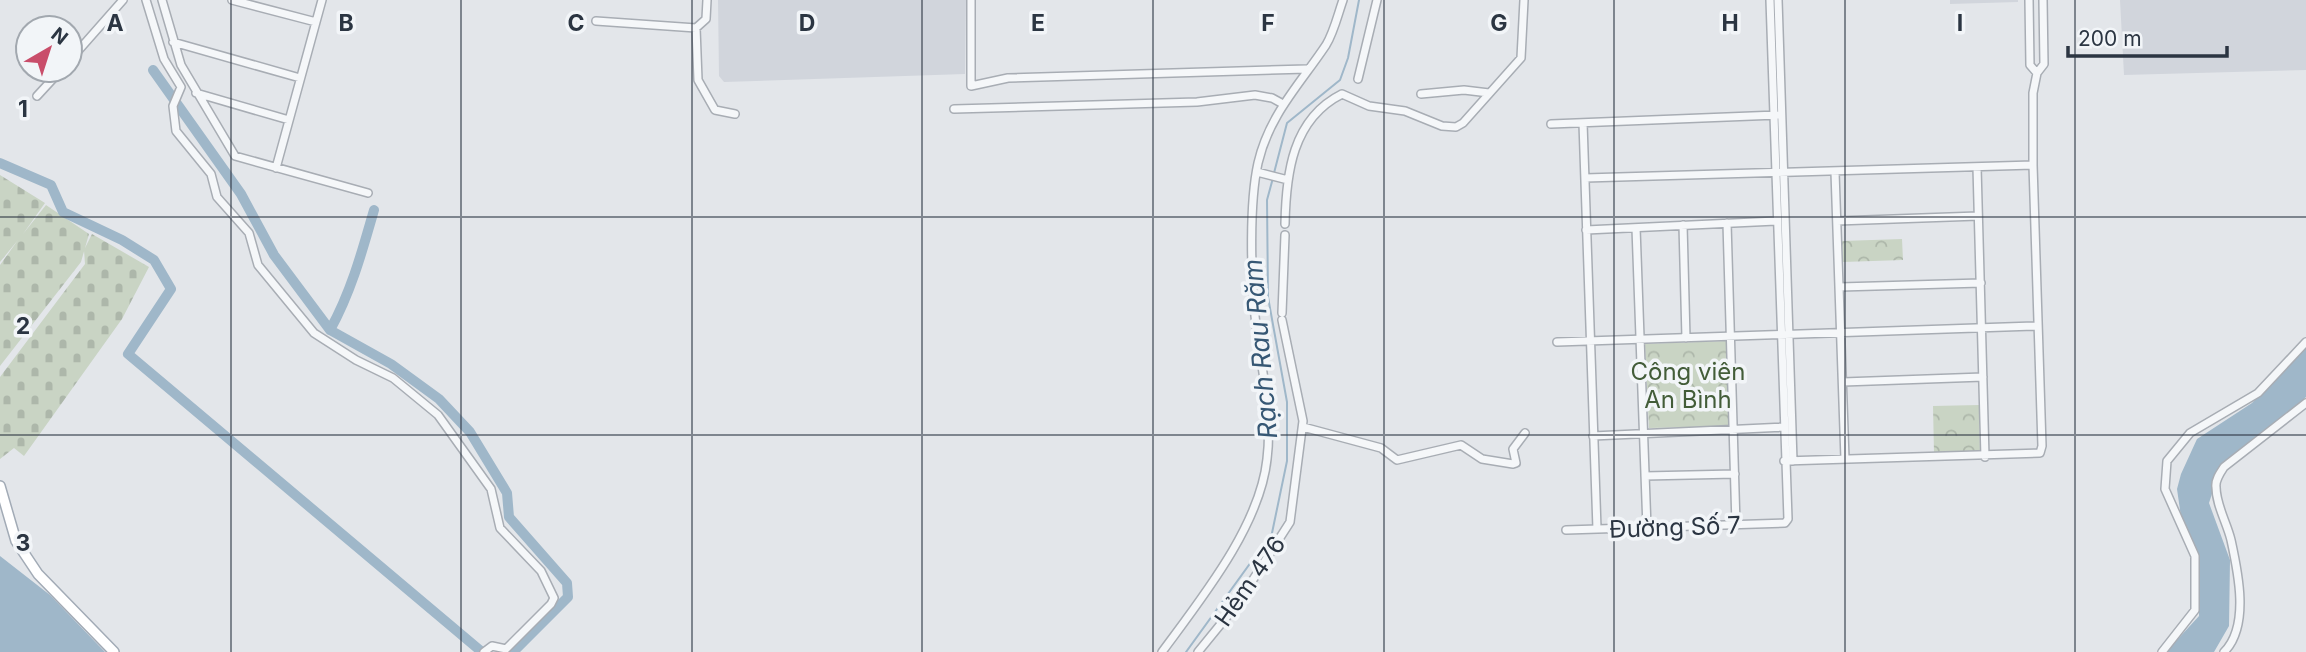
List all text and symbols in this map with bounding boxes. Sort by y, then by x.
text: A [106,9,124,37]
text: B [338,9,354,37]
text: C [567,9,585,37]
text: D [799,9,815,37]
text: E [1031,9,1045,37]
text: F [1261,9,1275,37]
text: G [1490,9,1508,37]
text: H [1721,9,1739,37]
text: I [1957,9,1963,37]
north arrow [14,14,84,84]
scale bar [2068,14,2227,58]
text: N [47,23,72,50]
text: 200 m [2078,26,2142,51]
text: 1 [18,95,28,123]
water label: Rạch Rau Răm [1237,258,1283,440]
text: 2 [16,312,30,340]
park label: Công viên An Bình [1630,357,1746,414]
street label: Đường Số 7 [1609,510,1741,544]
text: 3 [16,529,30,557]
street label: Hẻm 476 [1209,530,1291,632]

